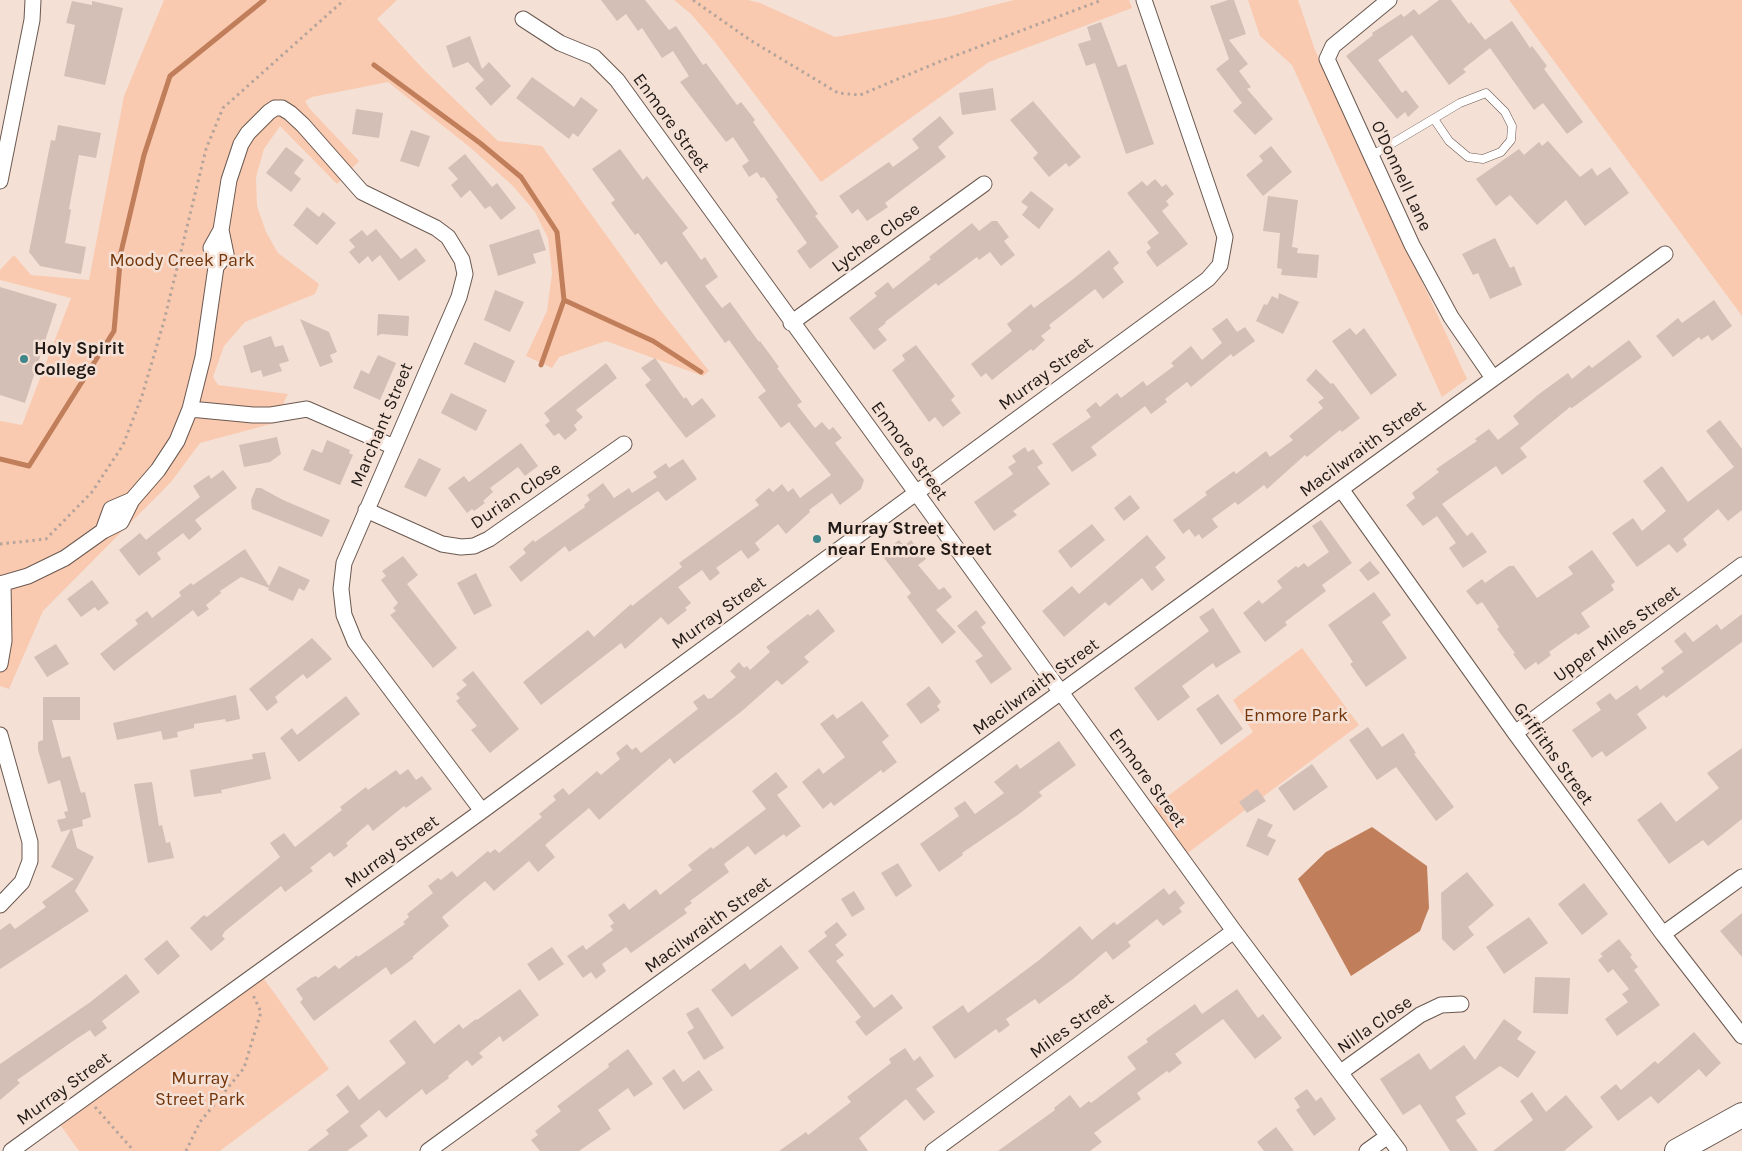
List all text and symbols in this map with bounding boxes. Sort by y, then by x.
street label: Enmore Street [628,69,714,177]
street label: O'Donnell Lane [1366,117,1436,235]
street label: Lychee Close [828,199,924,277]
park label: Moody Creek Park [109,250,255,272]
street label: Murray Street [995,333,1097,415]
place label: Holy Spirit College [34,338,124,380]
marker: Holy Spirit College [18,353,30,365]
street label: Marchant Street [346,360,418,490]
street label: Macilwraith Street [1296,396,1430,502]
street label: Enmore Street [866,397,952,505]
street label: Durian Close [467,458,565,534]
place label: Murray Street near Enmore Street [827,518,992,560]
marker: Murray Street near Enmore Street [811,533,823,545]
street label: Murray Street [668,572,770,654]
street label: Upper Miles Street [1550,581,1684,687]
street label: Macilwraith Street [969,634,1103,740]
street label: Griffiths Street [1508,698,1598,810]
park label: Enmore Park [1244,705,1348,727]
street label: Enmore Street [1104,724,1190,832]
street label: Murray Street [341,811,443,893]
street label: Macilwraith Street [641,872,775,978]
street label: Miles Street [1026,988,1118,1064]
street label: Nilla Close [1333,991,1417,1059]
street label: Murray Street [13,1048,115,1130]
park label: Murray Street Park [155,1068,245,1110]

